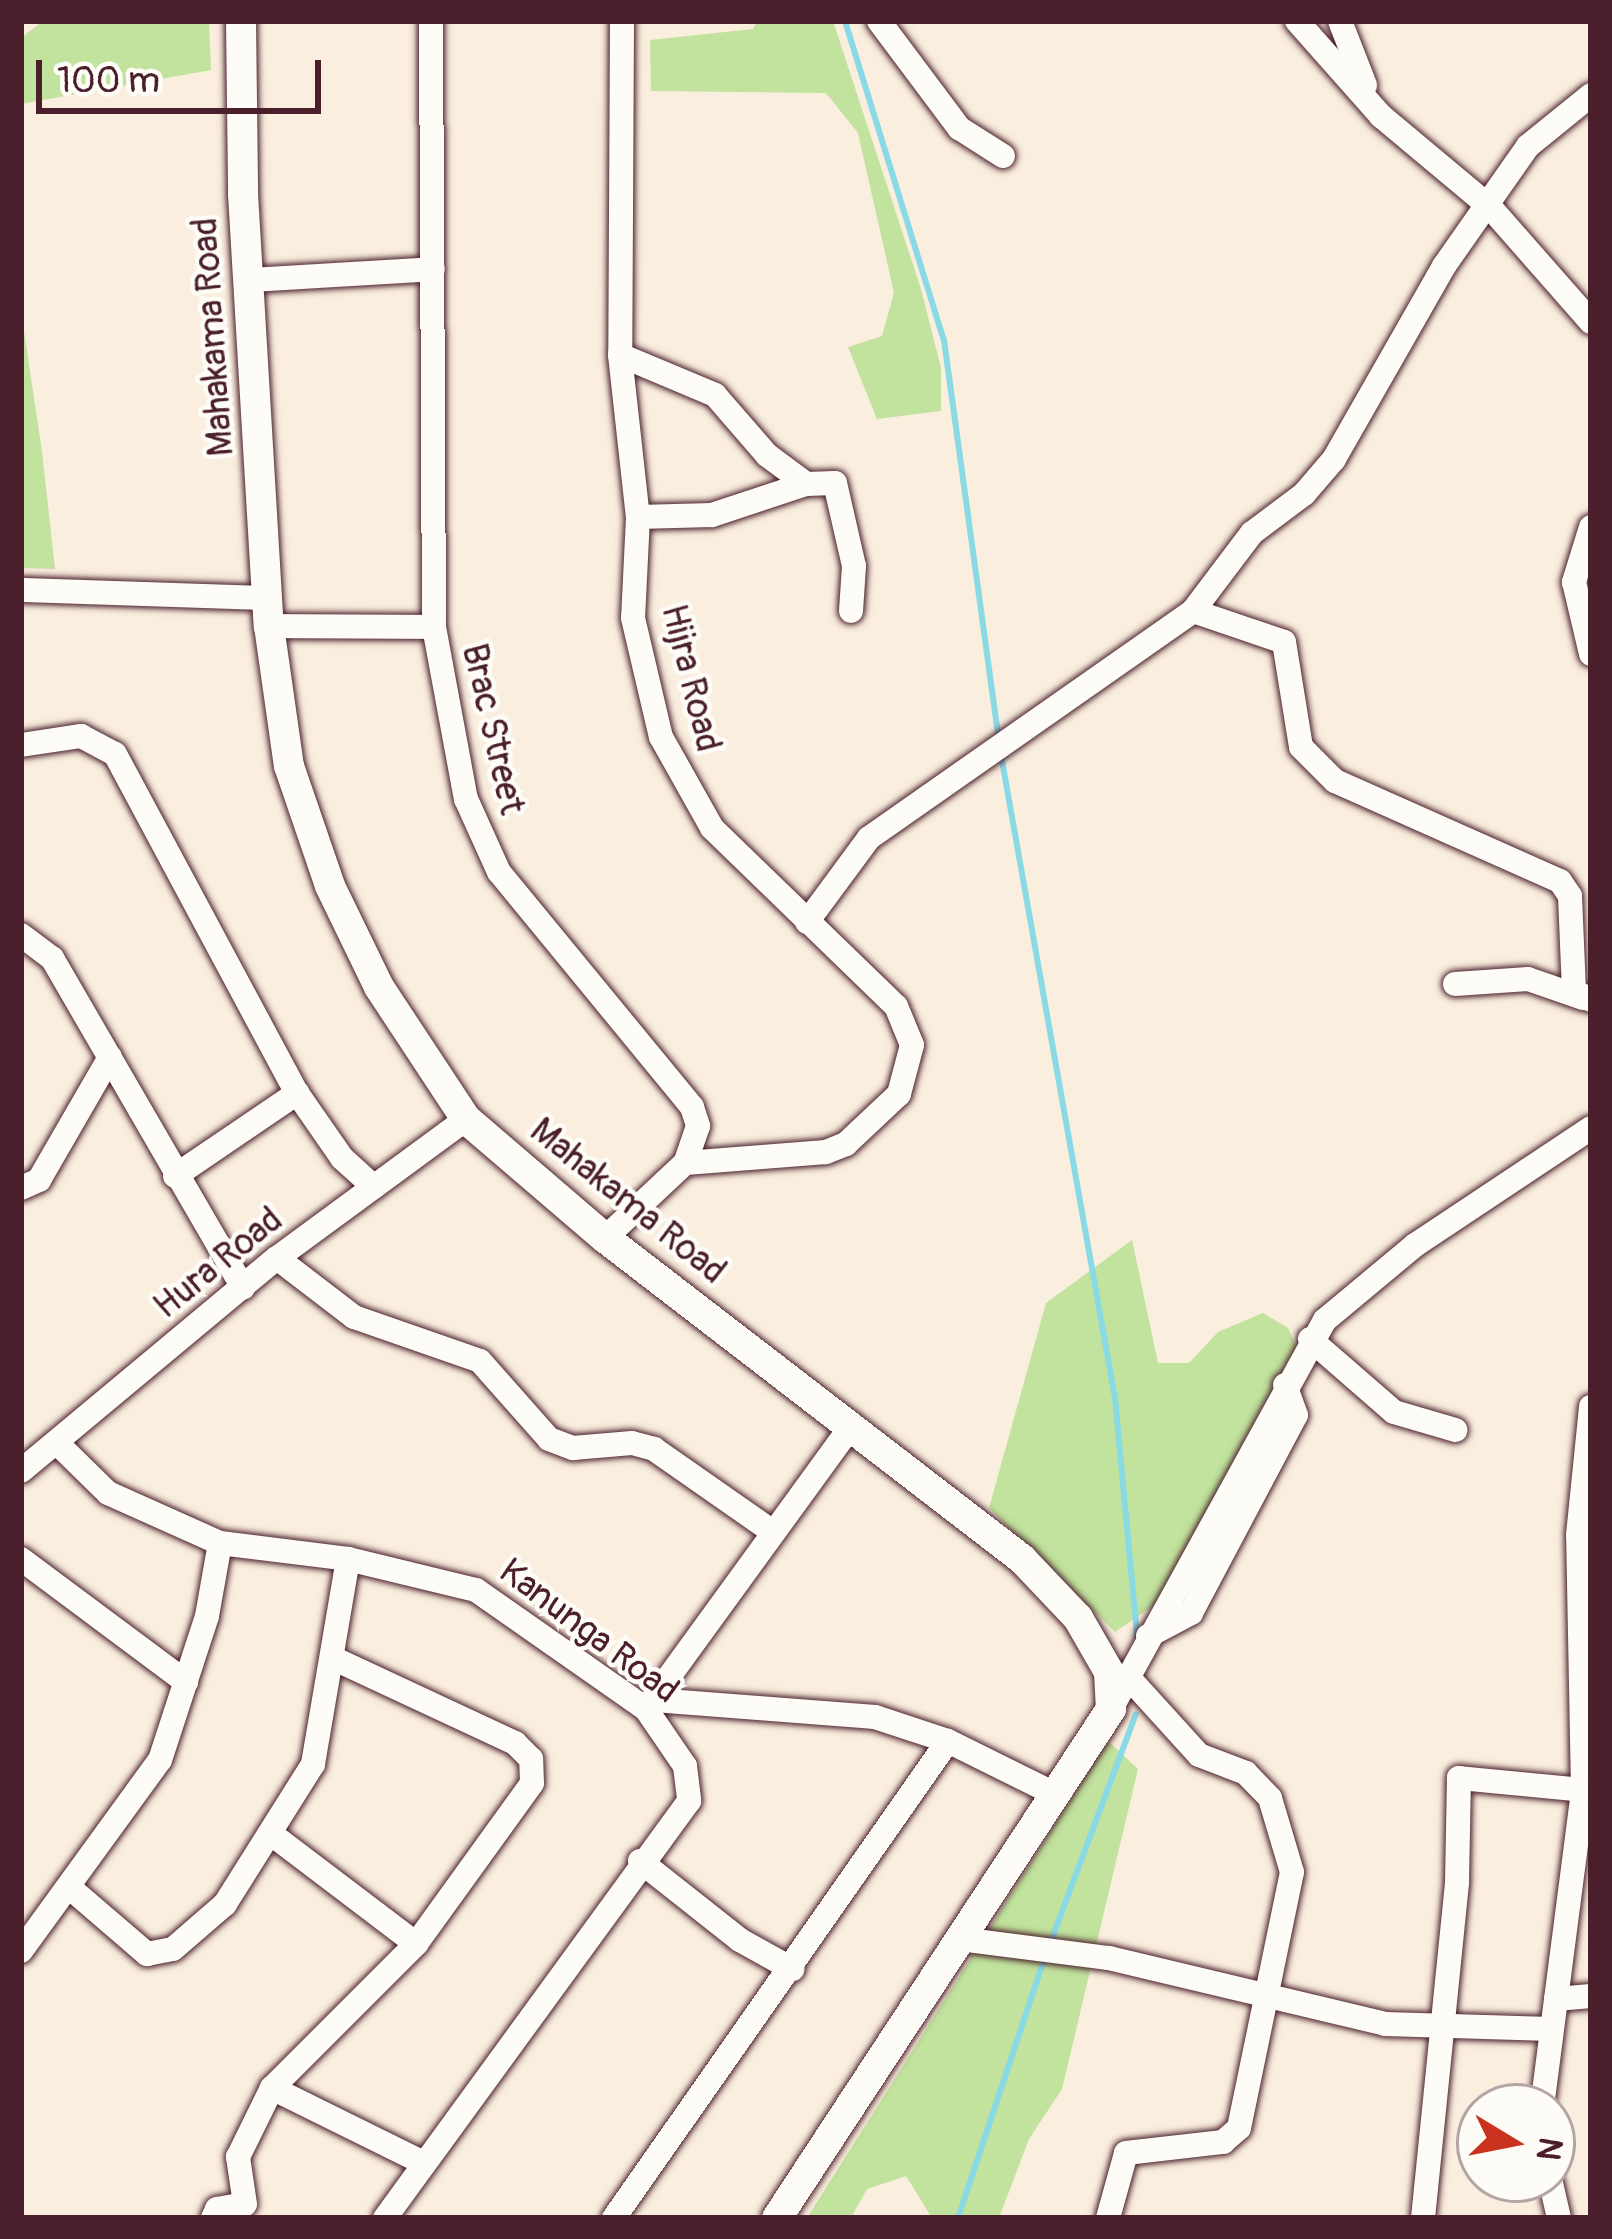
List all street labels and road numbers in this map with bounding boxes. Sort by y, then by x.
street label: Mahakama Road [183,216,243,458]
street label: Hijra Road [652,600,730,756]
street label: Brac Street [452,640,534,818]
street label: Mahakama Road [521,1109,735,1293]
street label: Hura Road [145,1198,291,1328]
street label: Kanunga Road [491,1550,687,1712]

